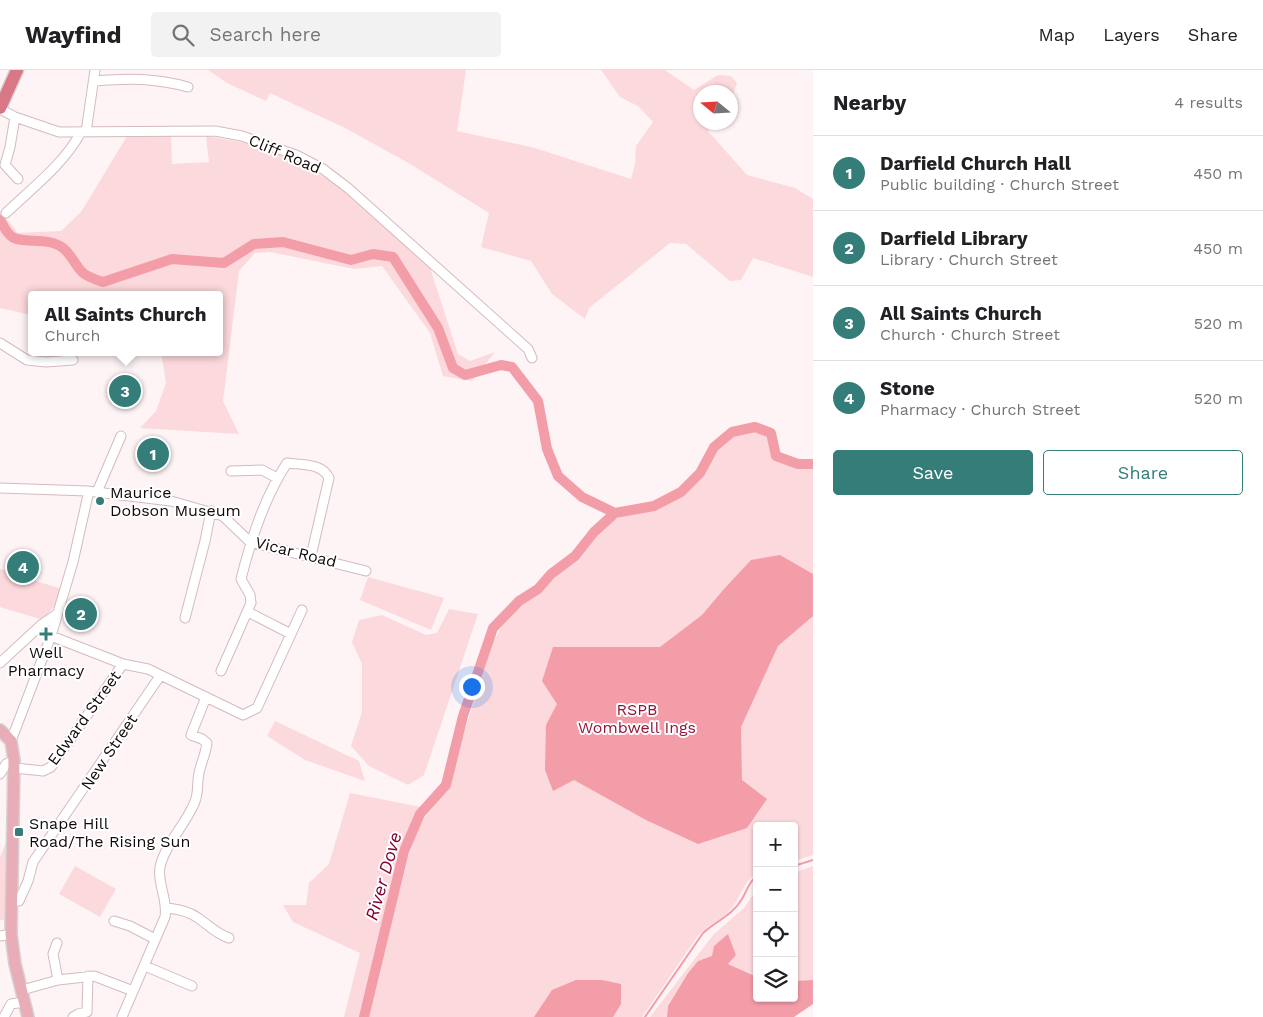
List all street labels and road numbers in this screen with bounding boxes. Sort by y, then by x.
street label: Cliff Road [246,130,324,178]
street label: Vicar Road [253,533,339,571]
street label: Edward Street [43,667,125,769]
street label: New Street [77,710,141,793]

